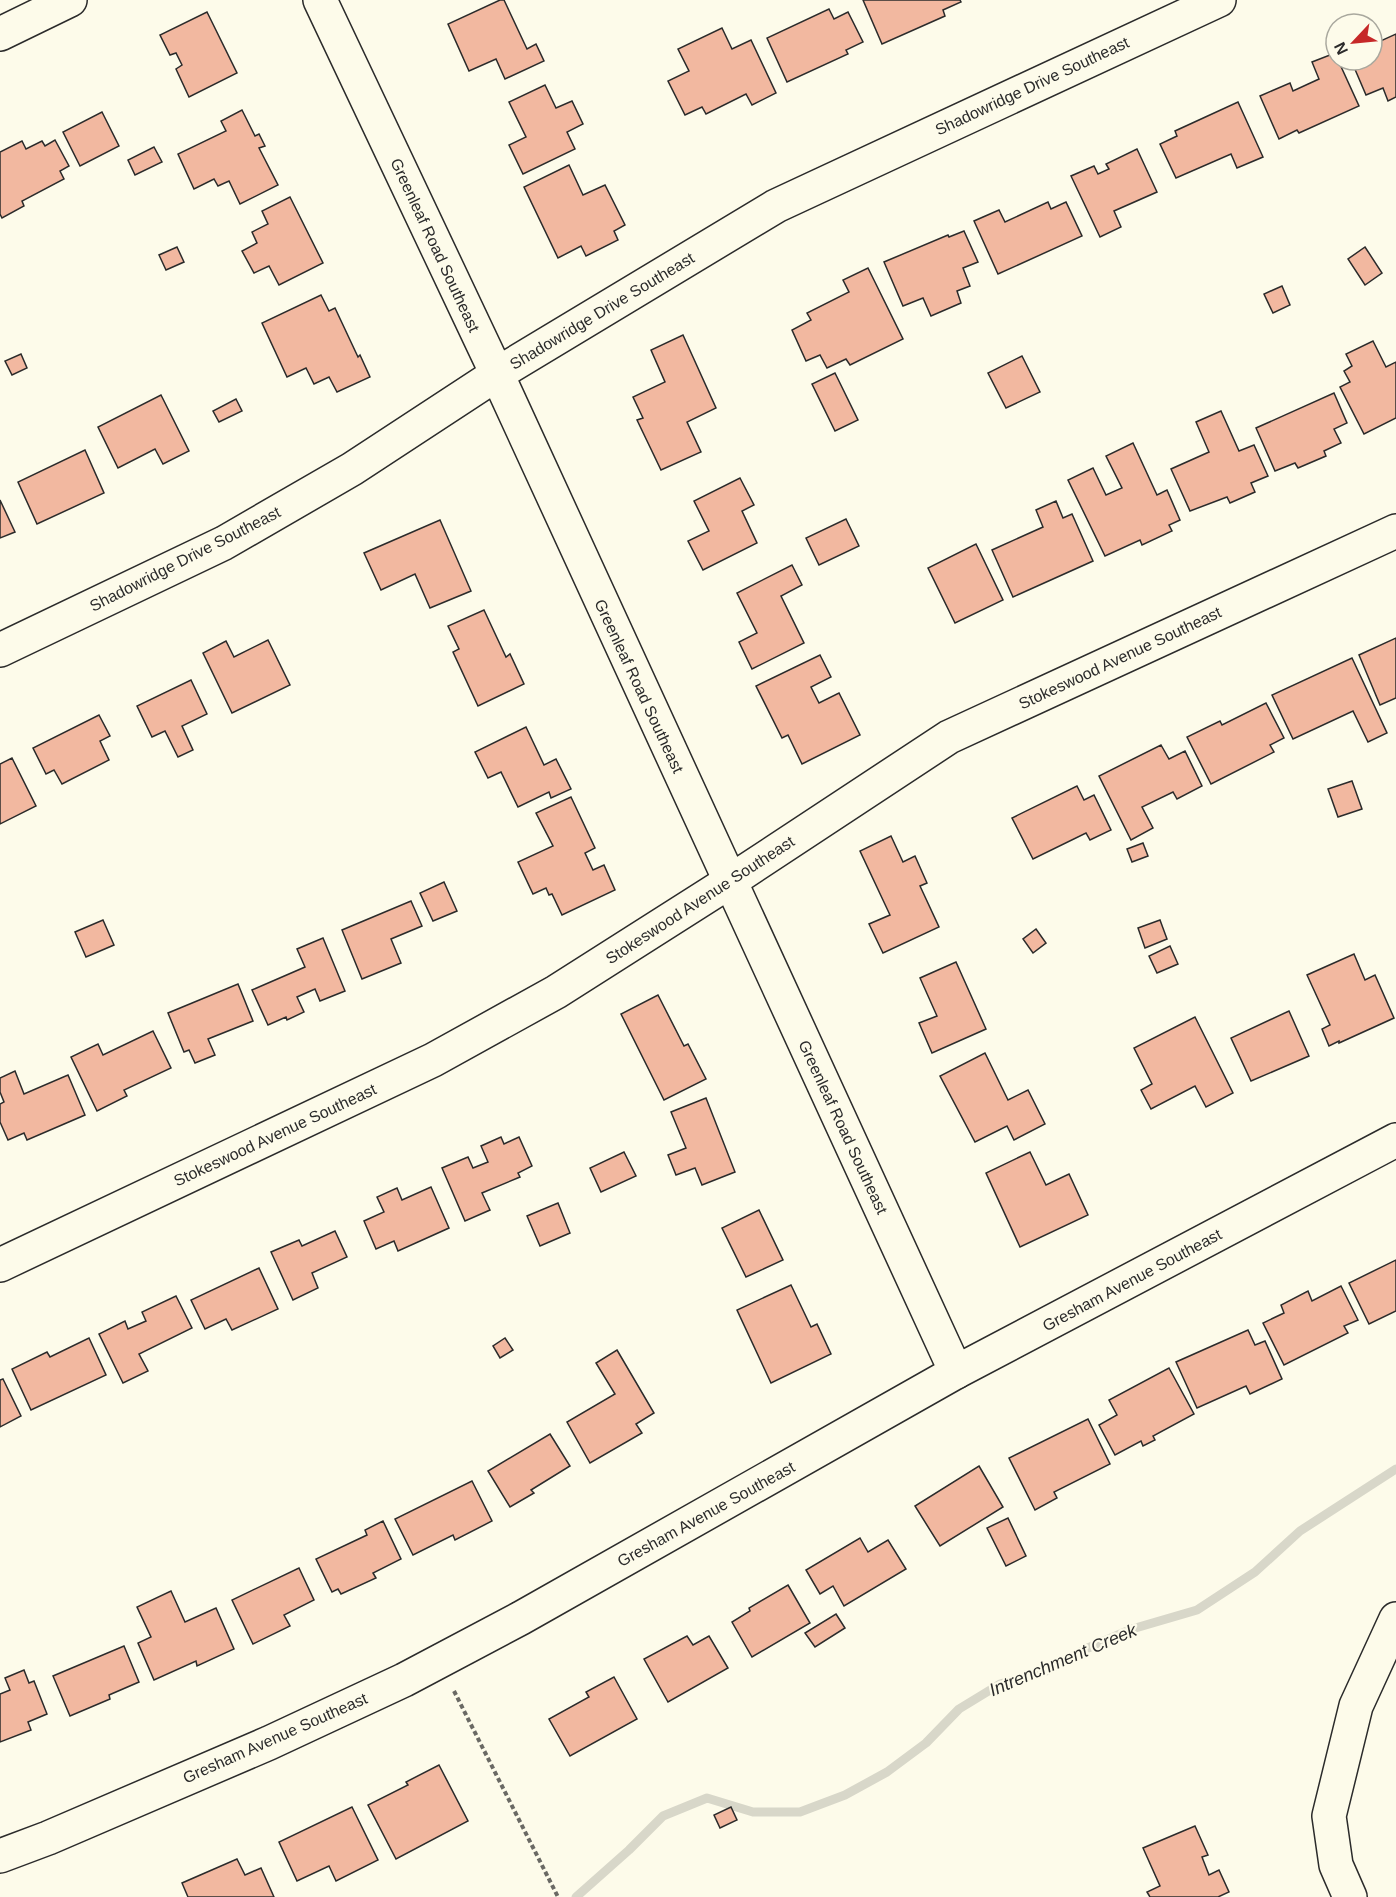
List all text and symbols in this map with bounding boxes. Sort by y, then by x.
north arrow [1324,12,1384,72]
street label: Shadowridge Drive Southeast [932,33,1132,138]
text: N [1331,39,1351,57]
street label: Greenleaf Road Southeast [387,156,483,335]
street label: Shadowridge Drive Southeast [507,249,698,373]
street label: Shadowridge Drive Southeast [87,503,284,615]
street label: Greenleaf Road Southeast [591,597,687,776]
street label: Stokeswood Avenue Southeast [1016,603,1224,712]
street label: Stokeswood Avenue Southeast [603,832,798,967]
street label: Greenleaf Road Southeast [795,1038,891,1217]
street label: Stokeswood Avenue Southeast [171,1080,379,1189]
street label: Gresham Avenue Southeast [1040,1225,1225,1334]
street label: Gresham Avenue Southeast [614,1458,798,1570]
water label: Intrenchment Creek [986,1620,1141,1700]
street label: Gresham Avenue Southeast [180,1689,370,1786]

